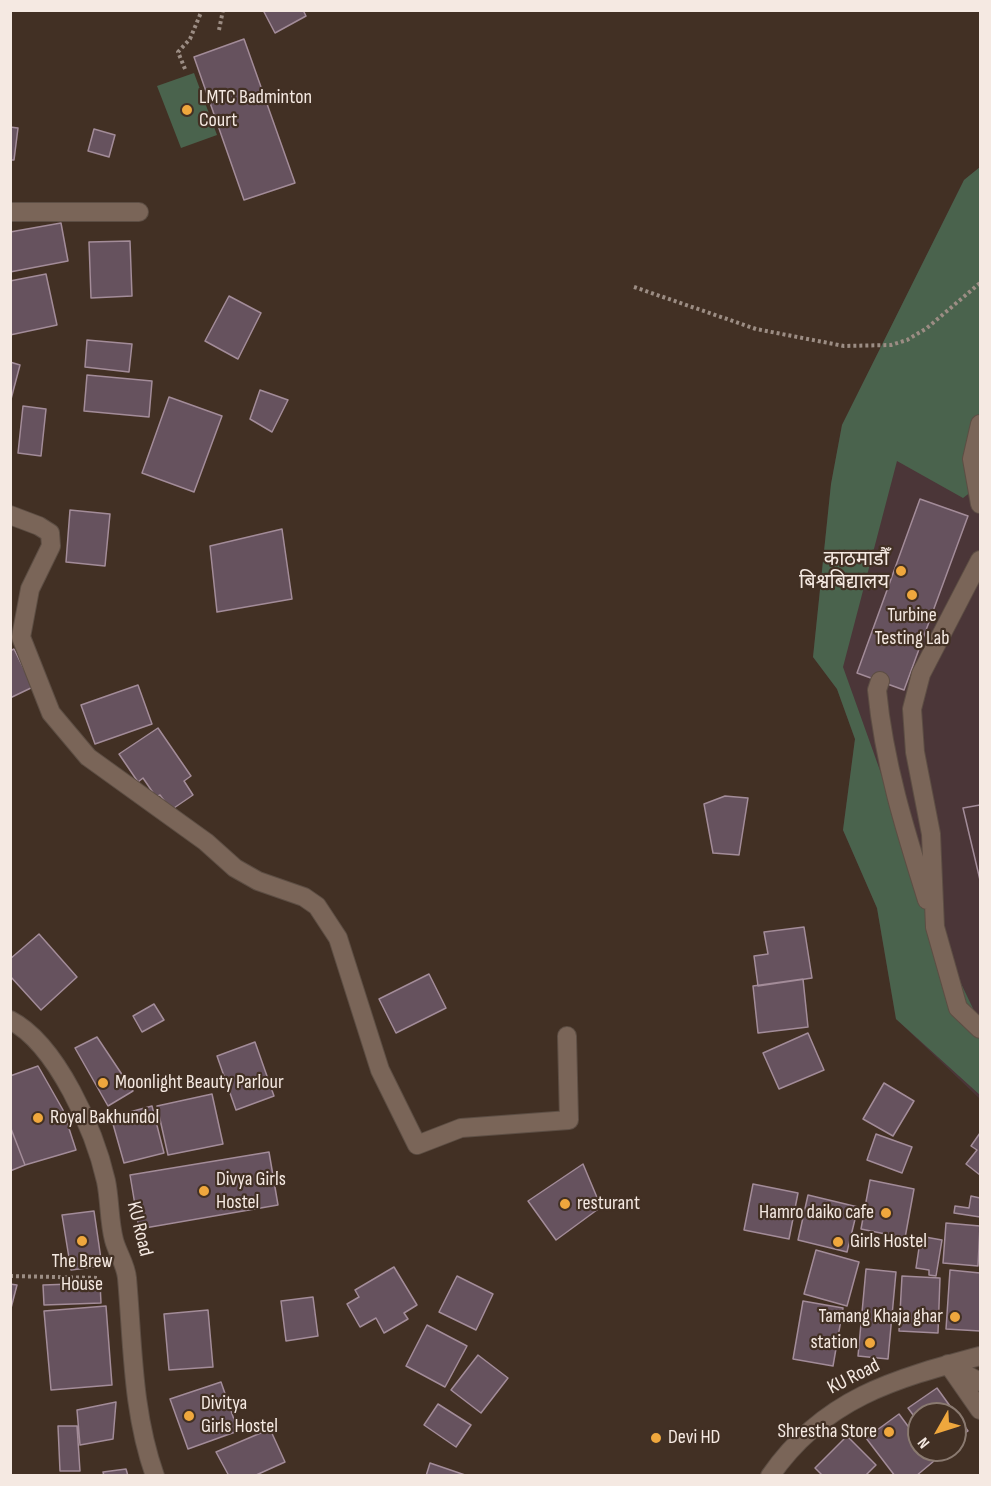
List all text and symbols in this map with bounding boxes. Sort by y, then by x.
place label: LMTC Badminton Court [199,86,312,133]
marker: LMTC Badminton Court [180,103,194,117]
place label: काठमाडौँ बिश्वबिद्यालय [799,548,889,595]
marker: काठमाडौँ बिश्वबिद्यालय [894,564,908,578]
marker: Turbine Testing Lab [905,588,919,602]
place label: Turbine Testing Lab [875,604,949,651]
place label: Moonlight Beauty Parlour [115,1071,284,1095]
marker: Moonlight Beauty Parlour [96,1076,110,1090]
place label: Royal Bakhundol [50,1106,159,1130]
marker: Royal Bakhundol [31,1111,45,1125]
place label: Divya Girls Hostel [216,1168,286,1215]
marker: Divya Girls Hostel [197,1184,211,1198]
place label: resturant [577,1192,640,1216]
marker: resturant [558,1197,572,1211]
street label: KU Road [121,1199,157,1259]
place label: Hamro daiko cafe [759,1201,874,1225]
marker: Hamro daiko cafe [879,1206,893,1220]
place label: Girls Hostel [850,1230,927,1254]
marker: The Brew House [75,1234,89,1248]
marker: Girls Hostel [831,1235,845,1249]
place label: The Brew House [51,1250,113,1297]
place label: Tamang Khaja ghar [818,1305,943,1329]
marker: Tamang Khaja ghar [948,1310,962,1324]
place label: station [810,1331,858,1355]
marker: station [863,1336,877,1350]
street label: KU Road [824,1354,884,1400]
place label: Divitya Girls Hostel [201,1392,278,1439]
north arrow [907,1402,967,1462]
marker: Divitya Girls Hostel [182,1409,196,1423]
place label: Shrestha Store [777,1420,877,1444]
marker: Shrestha Store [882,1425,896,1439]
place label: Devi HD [668,1426,720,1450]
marker: Devi HD [649,1431,663,1445]
text: N [914,1433,934,1452]

